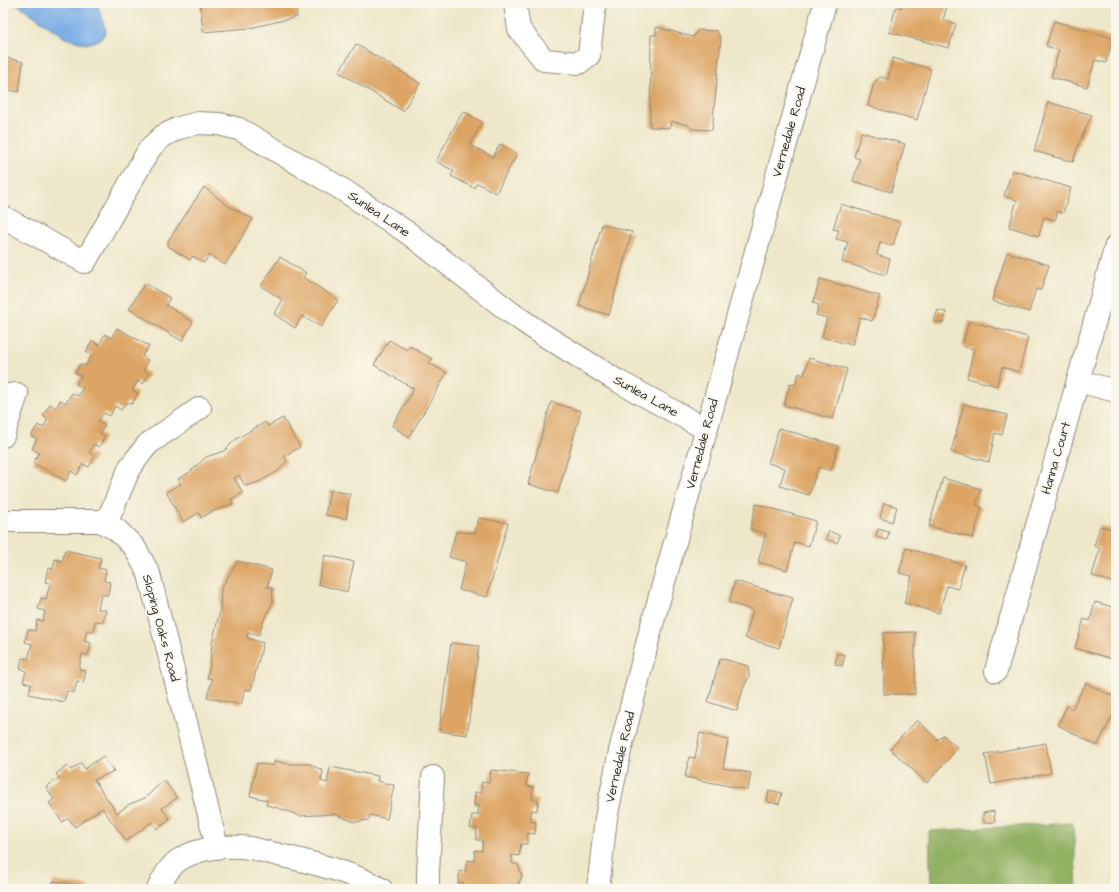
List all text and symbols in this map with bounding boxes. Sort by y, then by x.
street label: Vernedale Road [767,84,811,179]
street label: Sunlea Lane [344,187,414,241]
street label: Sunlea Lane [610,371,682,421]
street label: Vernedale Road [681,396,723,491]
street label: Hanna Court [1037,419,1075,496]
street label: Sloping Oaks Road [137,572,184,684]
street label: Vernedale Road [601,709,639,804]

